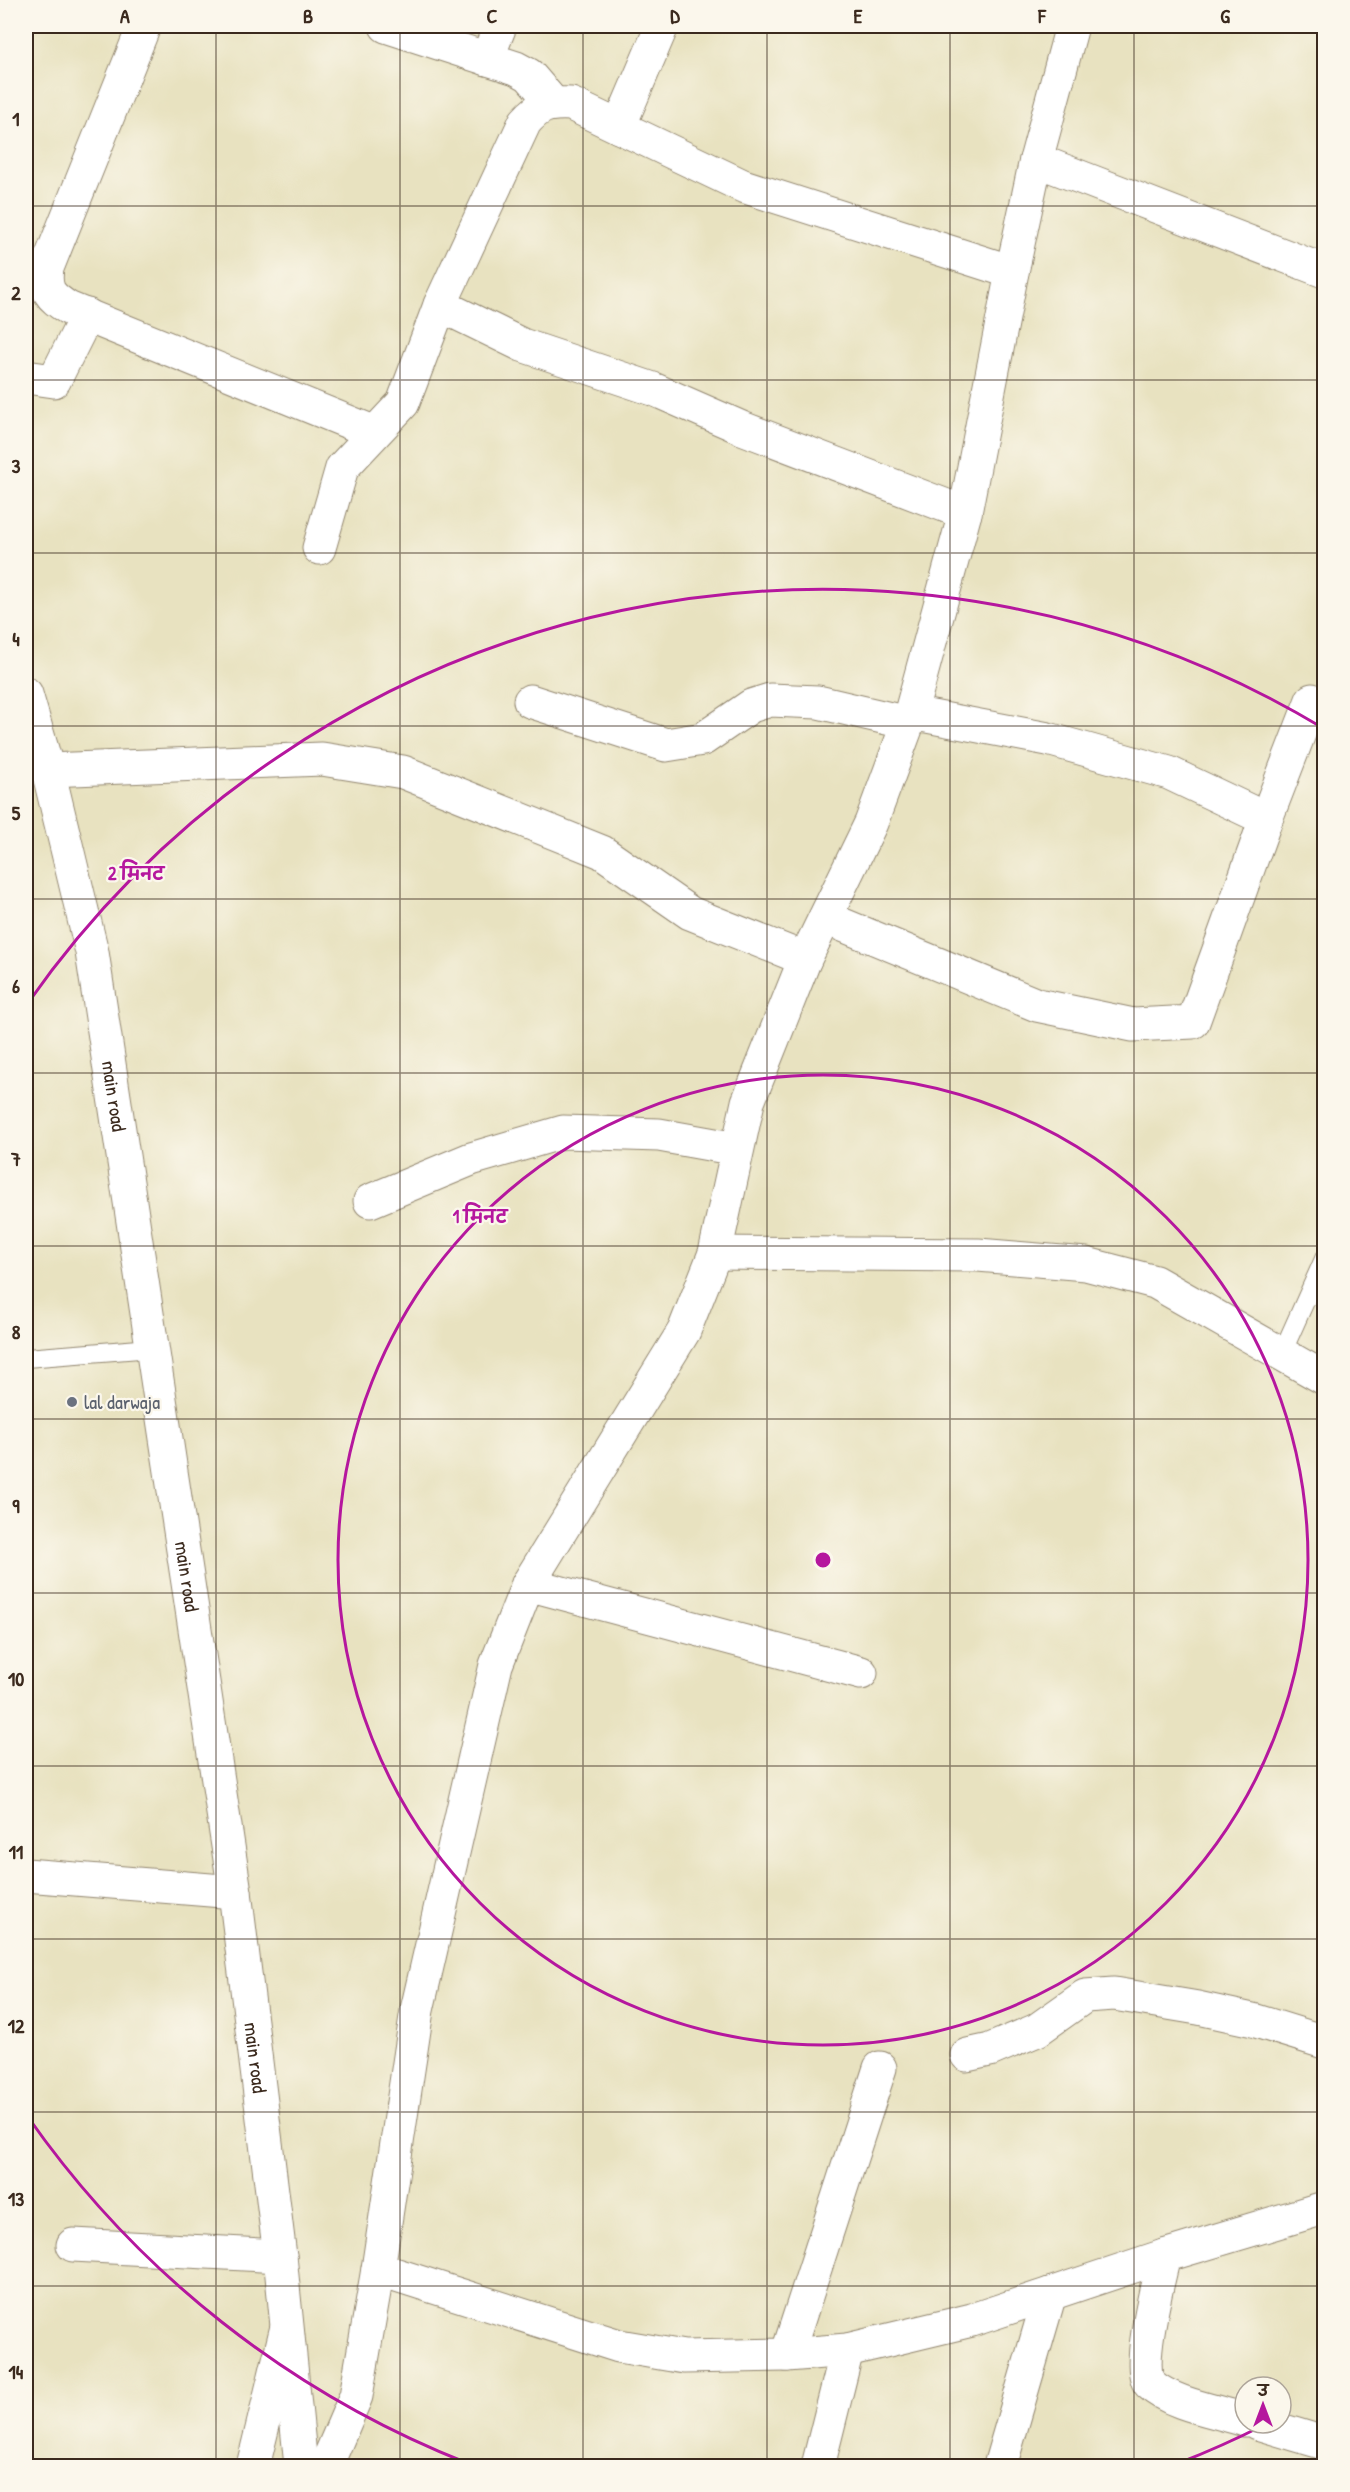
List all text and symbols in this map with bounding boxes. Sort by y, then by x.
text: A [120,2,130,29]
text: B [303,2,313,29]
text: C [487,2,498,29]
text: D [670,2,680,29]
text: E [854,2,863,29]
text: F [1037,2,1047,29]
text: G [1220,2,1230,29]
text: 1 [12,105,20,132]
text: 2 [11,279,21,306]
text: 3 [12,452,21,479]
text: 4 [12,625,20,652]
text: 5 [12,799,21,826]
text: 2 मिनट [108,859,166,886]
text: 6 [12,972,20,999]
street label: main road [96,1059,133,1133]
text: 7 [10,1145,21,1172]
text: 1 मिनट [453,1202,509,1229]
text: 8 [12,1318,21,1345]
place label: lal darwaja [84,1388,160,1415]
marker: lal darwaja [65,1395,79,1409]
text: 9 [12,1492,20,1519]
street label: main road [169,1539,206,1614]
centre of rings [813,1550,833,1570]
text: 10 [8,1665,24,1692]
text: 11 [9,1838,23,1865]
text: 12 [8,2012,25,2039]
street label: main road [238,2021,274,2095]
text: 13 [8,2185,24,2212]
text: 14 [9,2358,24,2385]
north arrow [1233,2375,1293,2435]
text: उ [1256,2379,1270,2401]

